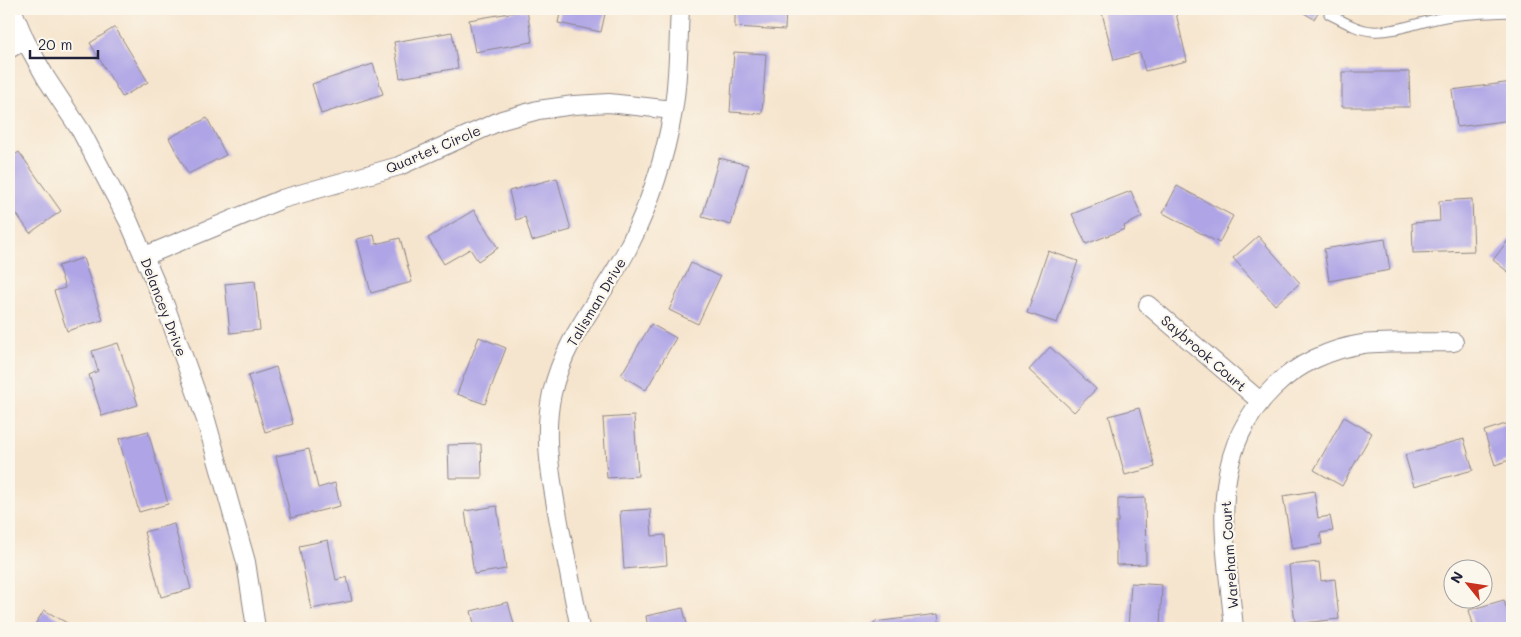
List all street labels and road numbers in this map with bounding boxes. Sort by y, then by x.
street label: Quartet Circle [383,120,483,178]
street label: Talisman Drive [562,254,630,350]
street label: Delancey Drive [137,255,191,359]
street label: Saybrook Court [1157,311,1251,395]
street label: Wareham Court [1216,500,1242,610]

